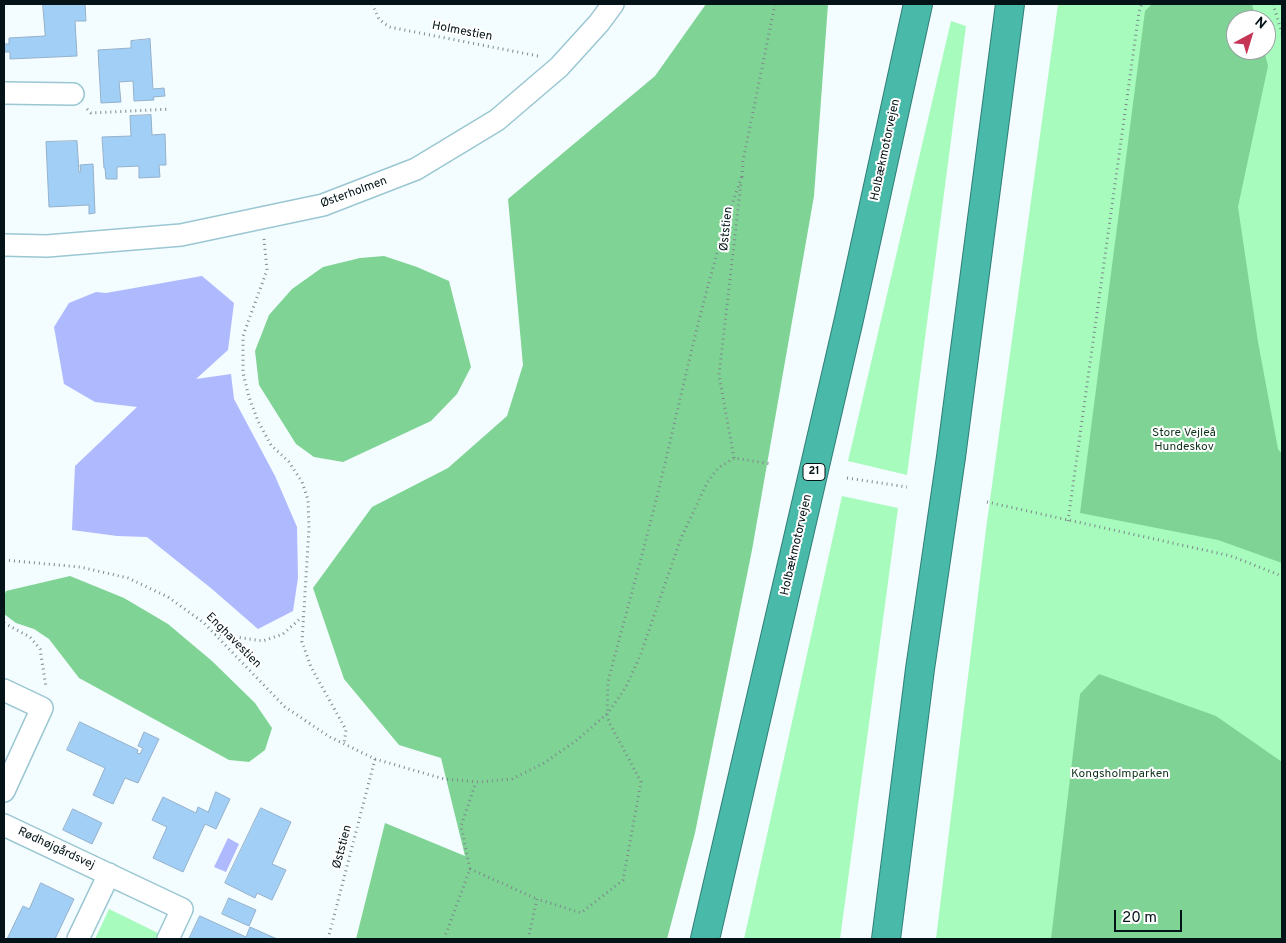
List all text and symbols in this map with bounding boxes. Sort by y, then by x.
north arrow [1226,10,1276,60]
text: N [1251,14,1269,34]
street label: Holmestien [431,19,493,45]
street label: Holbækmotorvejen [868,98,904,202]
street label: Østerholmen [319,174,389,212]
street label: Øststien [718,206,736,252]
park label: Store Vejleå Hundeskov [1152,427,1216,455]
road number: 21 [803,464,825,481]
street label: Holbækmotorvejen [778,493,816,597]
street label: Enghavestien [202,610,264,672]
park label: Kongsholmparken [1071,768,1169,782]
street label: Øststien [330,824,356,870]
street label: Rødhøjgårdsvej [15,825,97,873]
scale bar [1116,900,1184,932]
text: 20 m [1122,909,1157,928]

